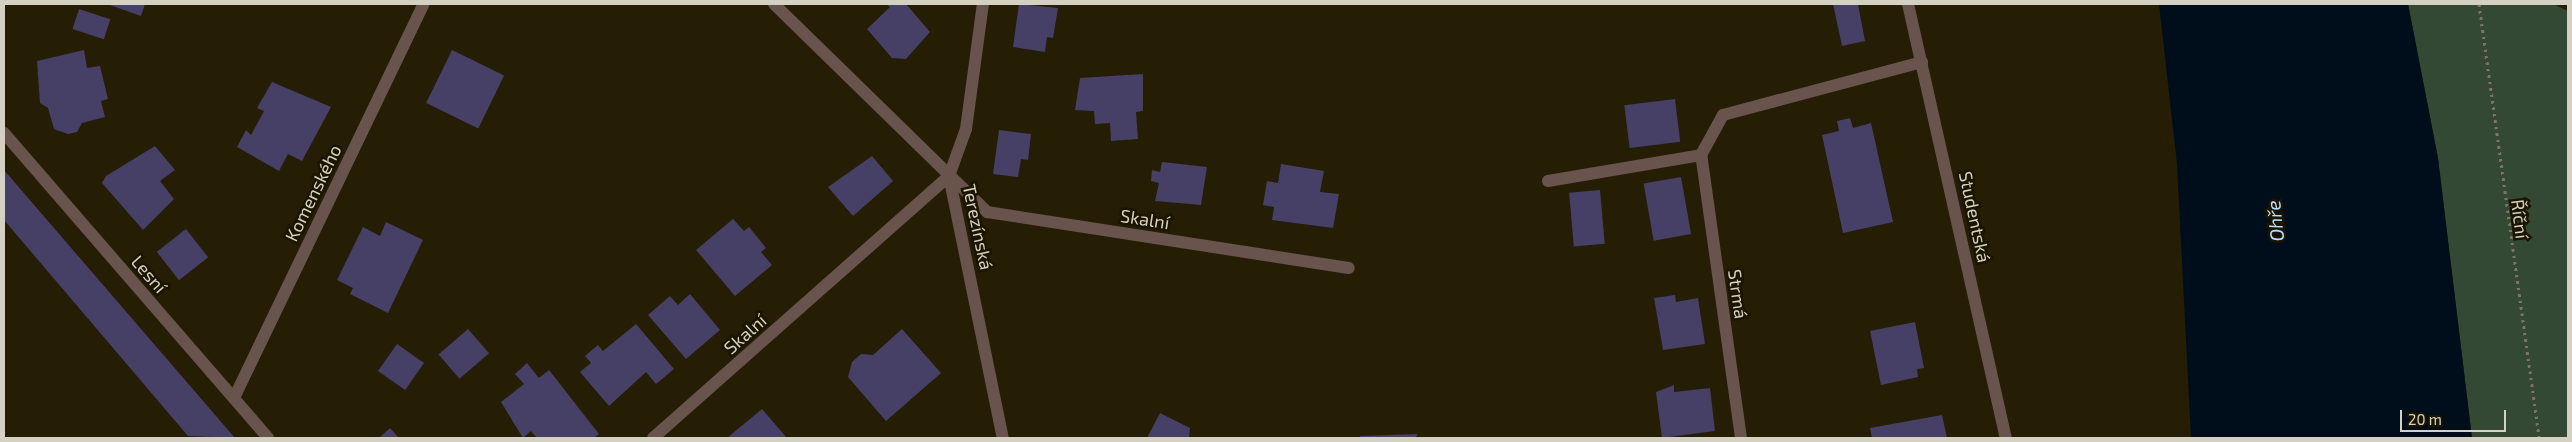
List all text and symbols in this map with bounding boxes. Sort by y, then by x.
street label: Komenského [280,141,346,245]
street label: Studentská [1955,169,1995,265]
street label: Terezínská [958,182,998,272]
street label: Říční [2507,198,2533,240]
water label: Ohře [2262,199,2288,243]
street label: Skalní [1119,204,1171,234]
street label: Lesní [127,251,171,297]
street label: Strmá [1724,268,1752,320]
street label: Skalní [719,309,771,359]
scale bar [2402,400,2508,432]
text: 20 m [2408,410,2442,428]

